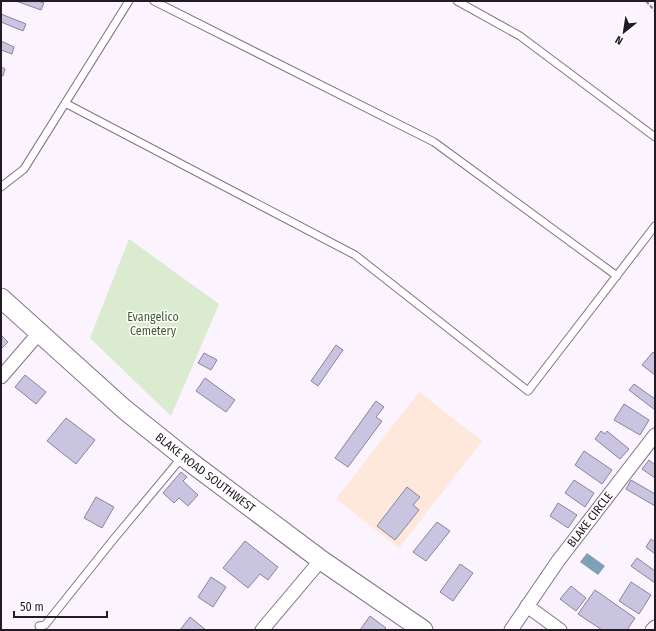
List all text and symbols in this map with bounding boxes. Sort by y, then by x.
north arrow [604,12,644,52]
text: N [613,33,625,48]
park label: Evangelico Cemetery [127,310,179,338]
street label: BLAKE ROAD SOUTHWEST [153,430,259,516]
street label: BLAKE CIRCLE [564,489,616,550]
scale bar [14,593,107,619]
text: 50 m [20,600,44,614]

